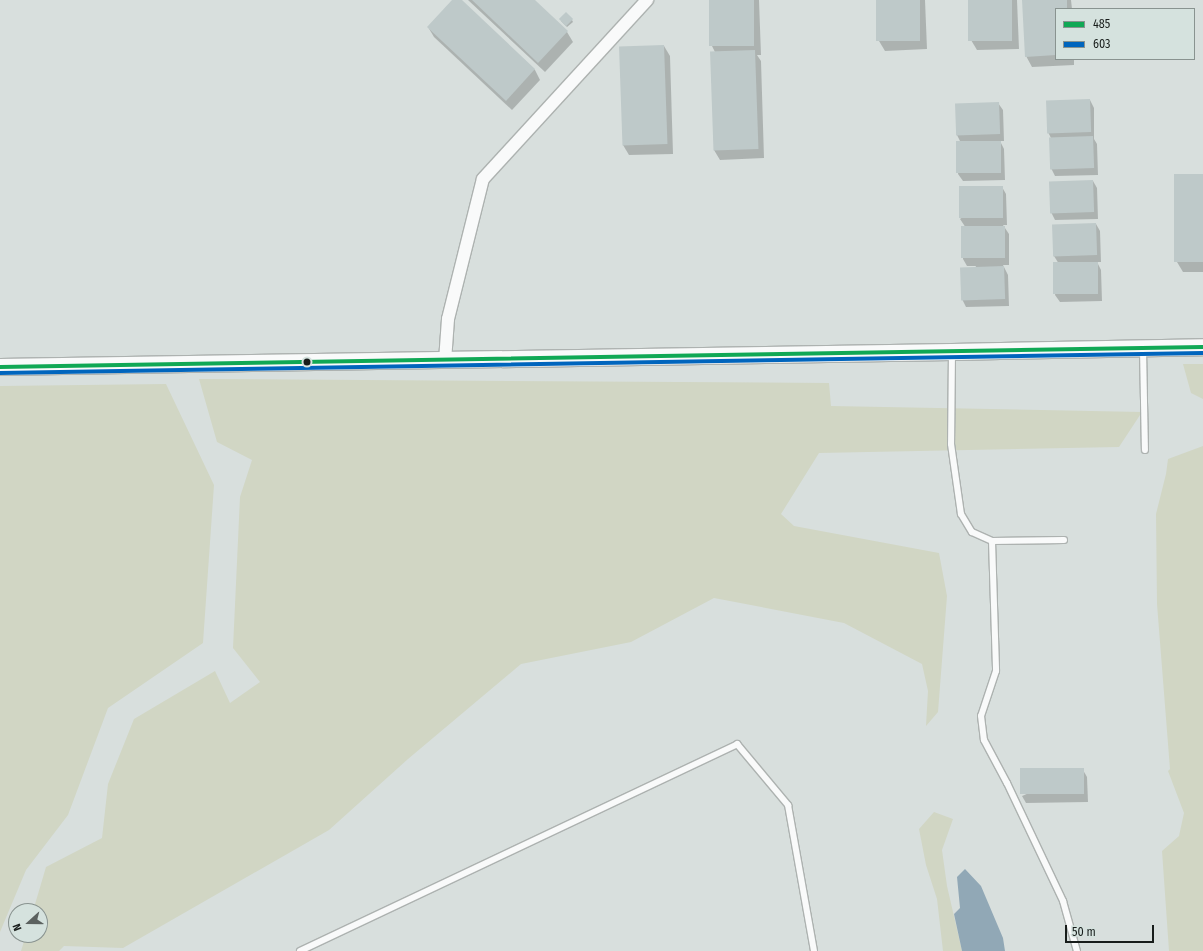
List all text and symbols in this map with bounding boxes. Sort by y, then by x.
legend [1055,8,1195,60]
text: 485 [1093,17,1110,31]
text: 603 [1093,37,1111,51]
unlabelled marker [302,357,312,367]
north arrow [8,903,48,943]
scale bar [1067,917,1156,943]
text: N [10,922,25,933]
text: 50 m [1072,925,1096,939]

